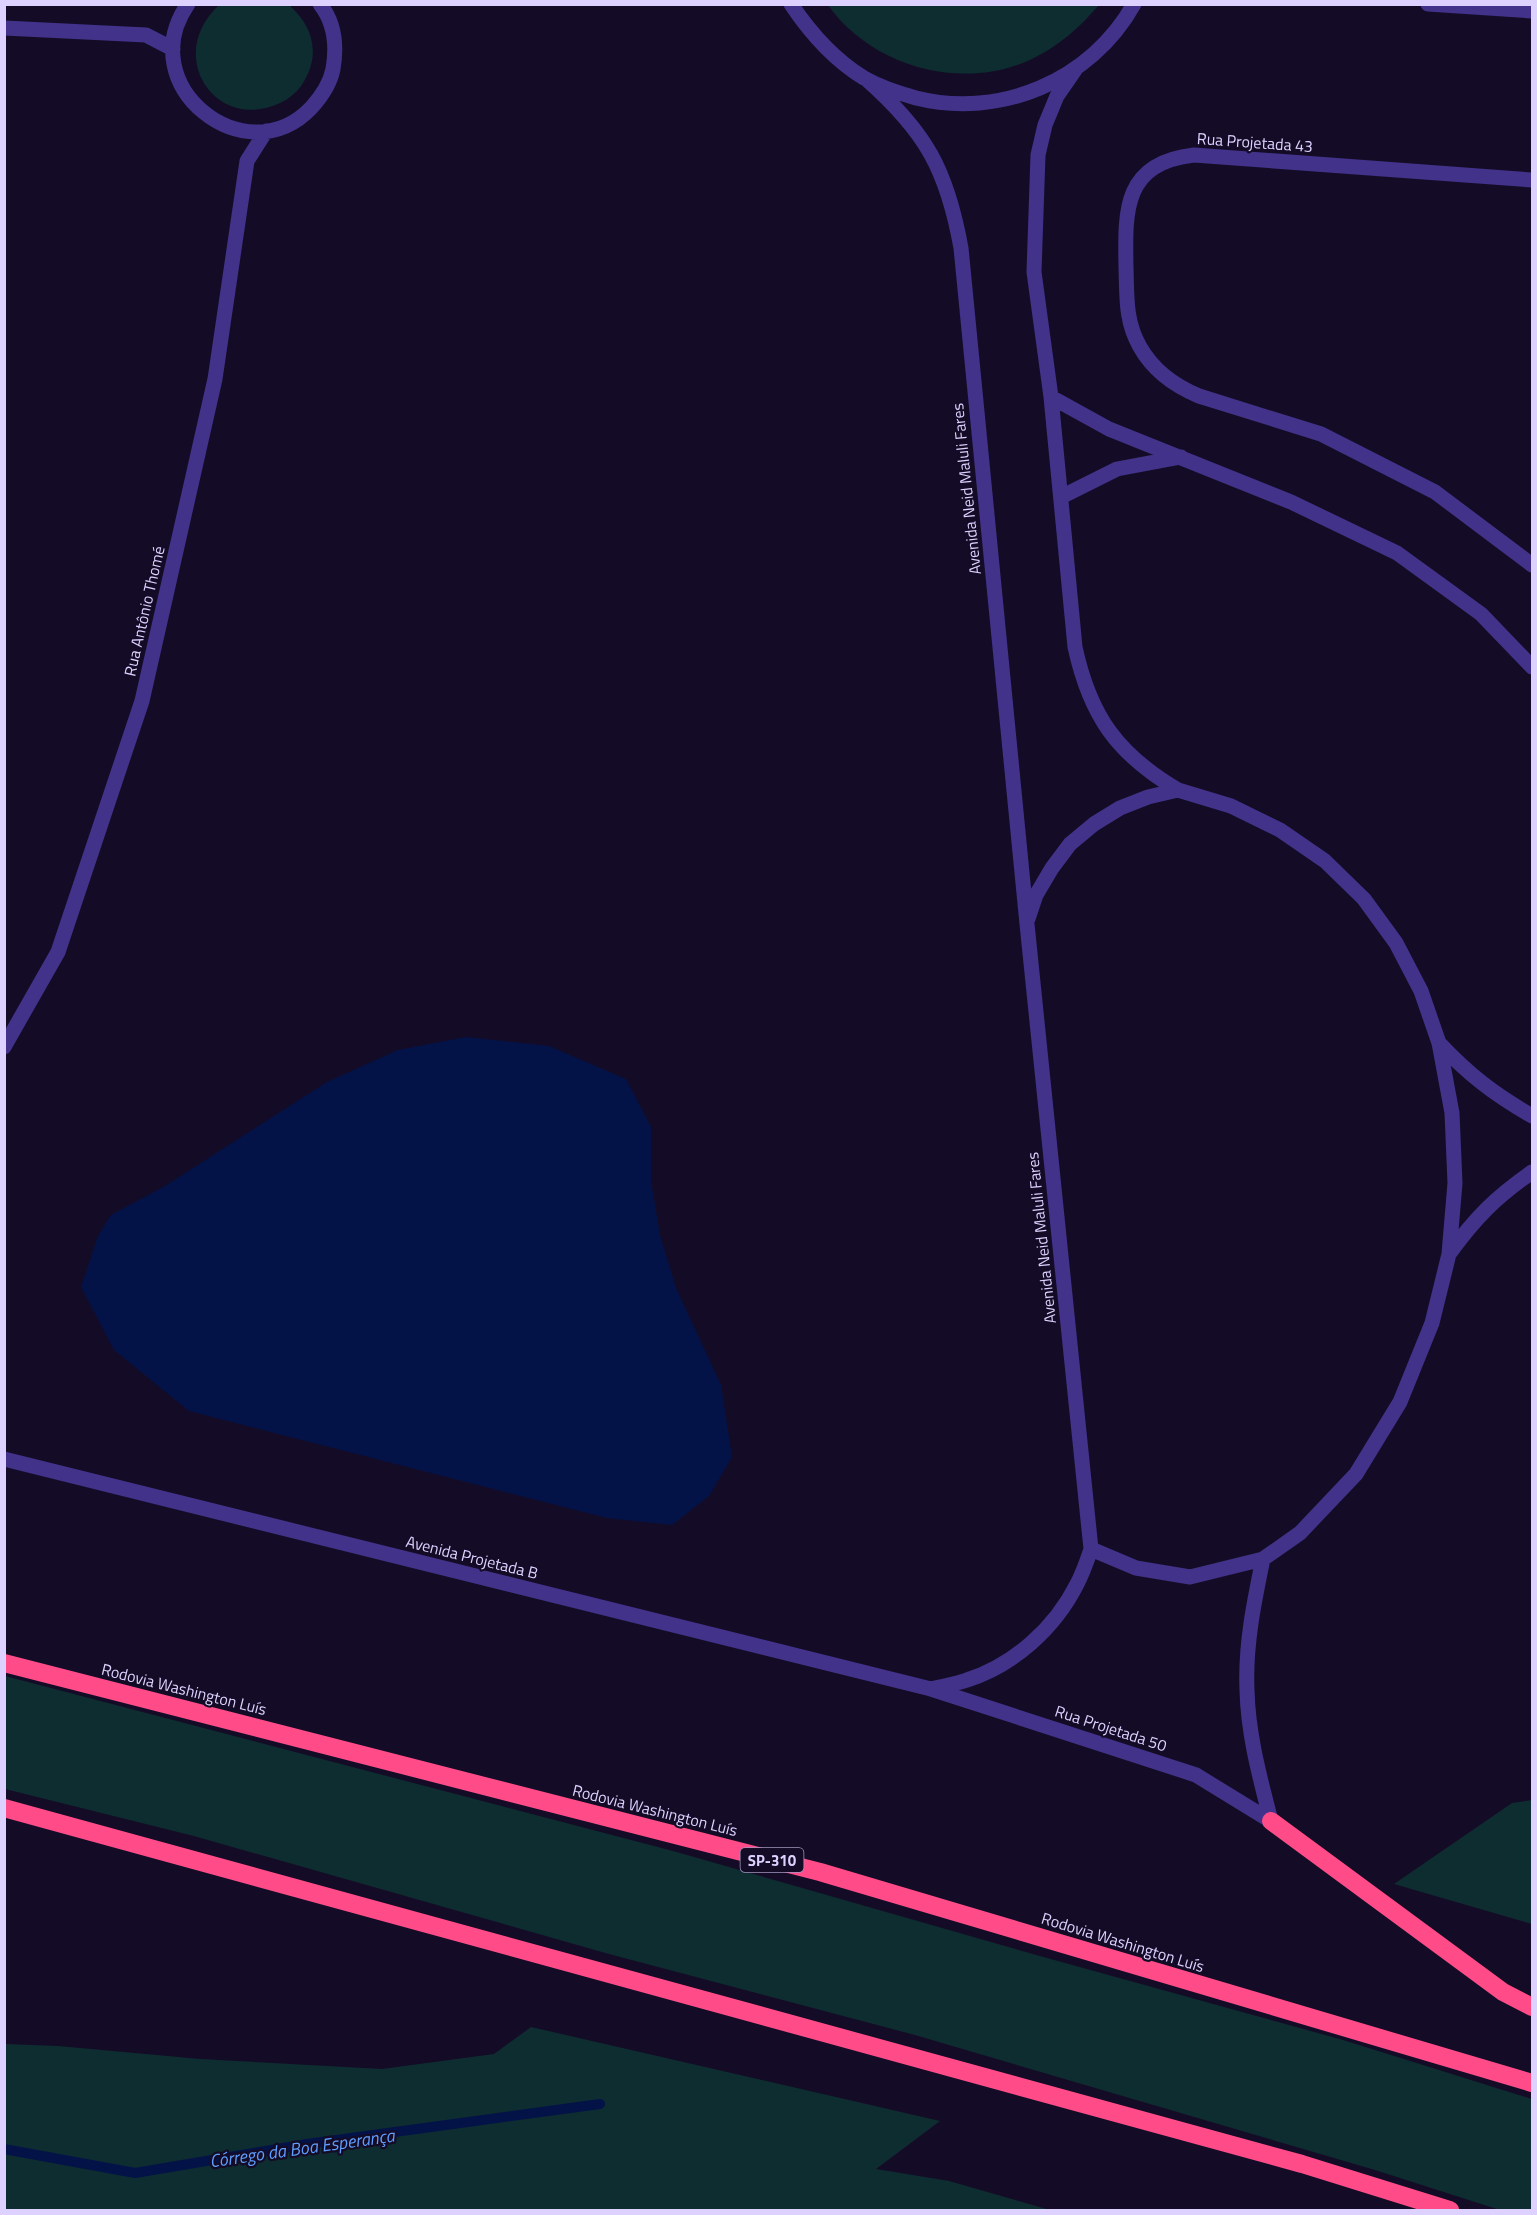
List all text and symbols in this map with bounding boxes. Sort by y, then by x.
street label: Rua Projetada 43 [1196,126,1314,158]
street label: Avenida Neid Maluli Fares [945,402,987,576]
street label: Rua Antônio Thomé [117,544,171,678]
street label: Avenida Neid Maluli Fares [1020,1151,1062,1325]
street label: Avenida Projetada B [403,1529,541,1585]
street label: Rodovia Washington Luís [99,1657,269,1721]
street label: Rua Projetada 50 [1052,1699,1170,1757]
street label: Rodovia Washington Luís [570,1778,740,1842]
road number: SP-310 [740,1848,804,1872]
street label: Rodovia Washington Luís [1039,1906,1207,1978]
water label: Córrego da Boa Esperança [208,2122,397,2174]

